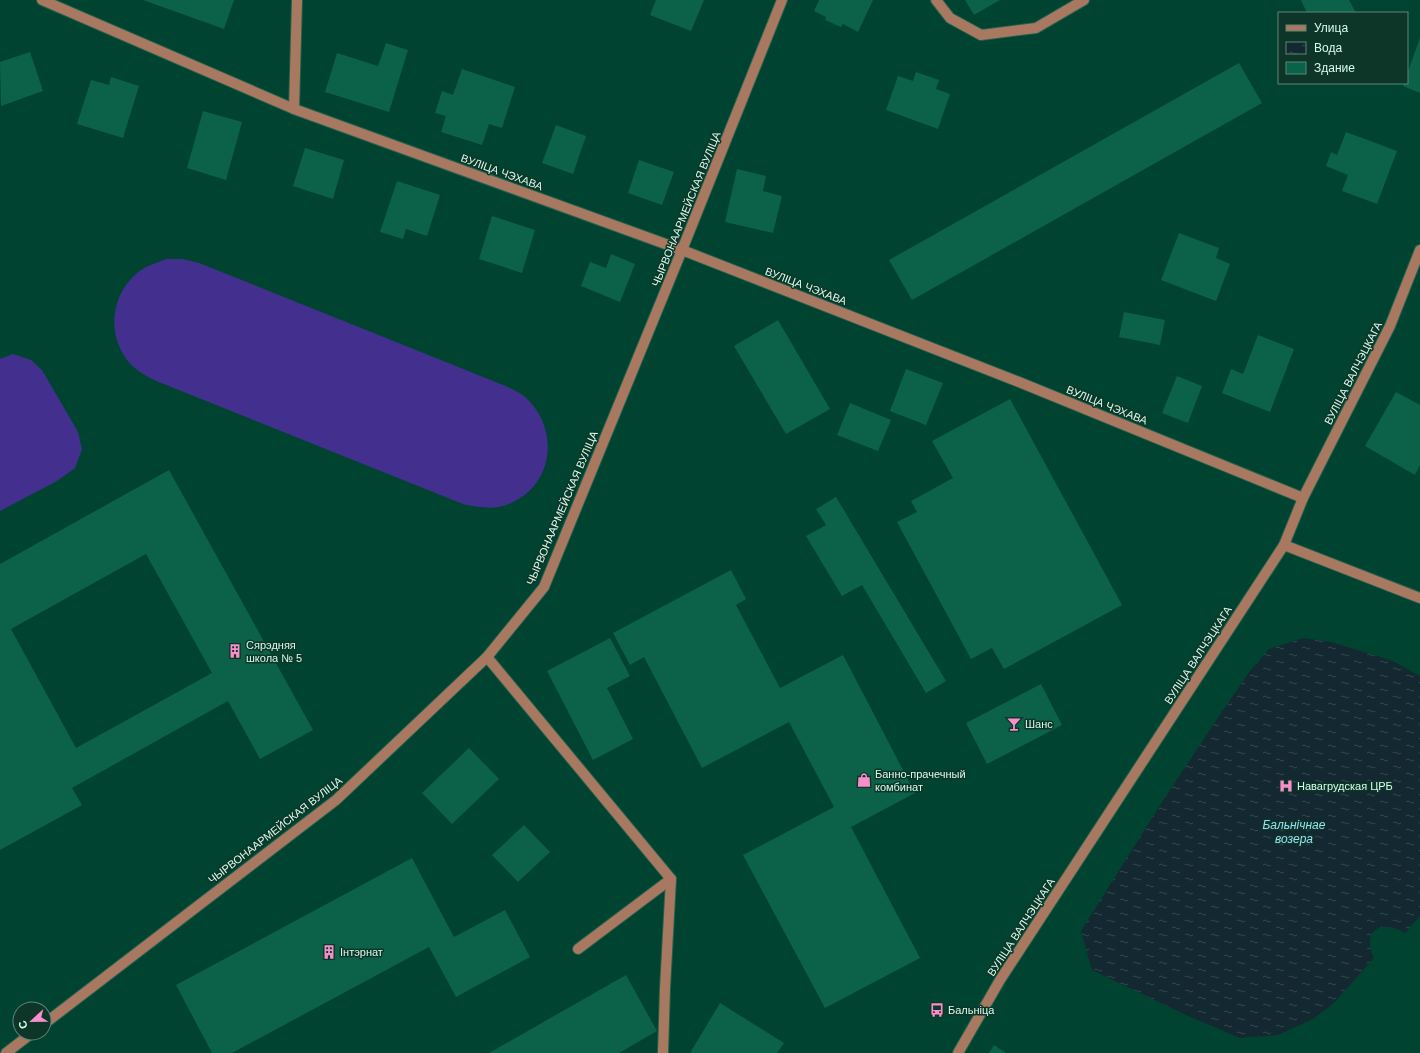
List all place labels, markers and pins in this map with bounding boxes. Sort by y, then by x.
place label: Сярэдняя школа № 5 [246,639,302,664]
building icon: Сярэдняя школа № 5 [227,643,243,659]
bar icon: Шанс [1006,716,1022,732]
place label: Шанс [1025,718,1053,730]
place label: Банно-прачечный комбинат [875,768,966,793]
shop icon: Банно-прачечный комбинат [856,772,872,788]
hospital icon: Навагрудская ЦРБ [1278,778,1294,794]
place label: Навагрудская ЦРБ [1297,780,1393,792]
building icon: Інтэрнат [321,944,337,960]
place label: Інтэрнат [340,946,383,958]
bus stop icon: Бальніца [929,1002,945,1018]
place label: Бальніца [948,1004,995,1016]

